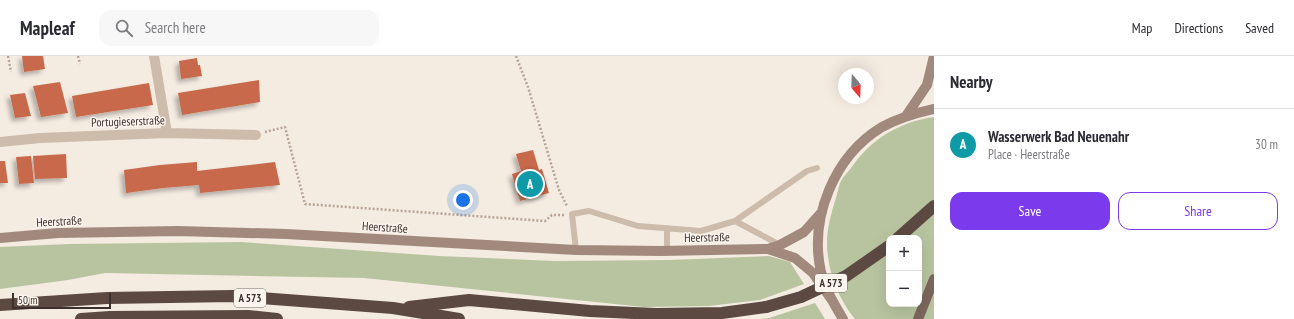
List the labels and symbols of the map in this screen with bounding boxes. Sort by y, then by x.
north arrow [838,68,874,104]
street label: Portugieserstraße [91,112,165,130]
pin: A [517,169,543,199]
your location [453,190,473,210]
street label: Heerstraße [36,212,82,230]
street label: Heerstraße [362,218,408,236]
street label: Heerstraße [684,229,730,245]
road number: A 573 [815,274,847,292]
road number: A 573 [234,289,266,307]
scale bar [12,291,111,310]

